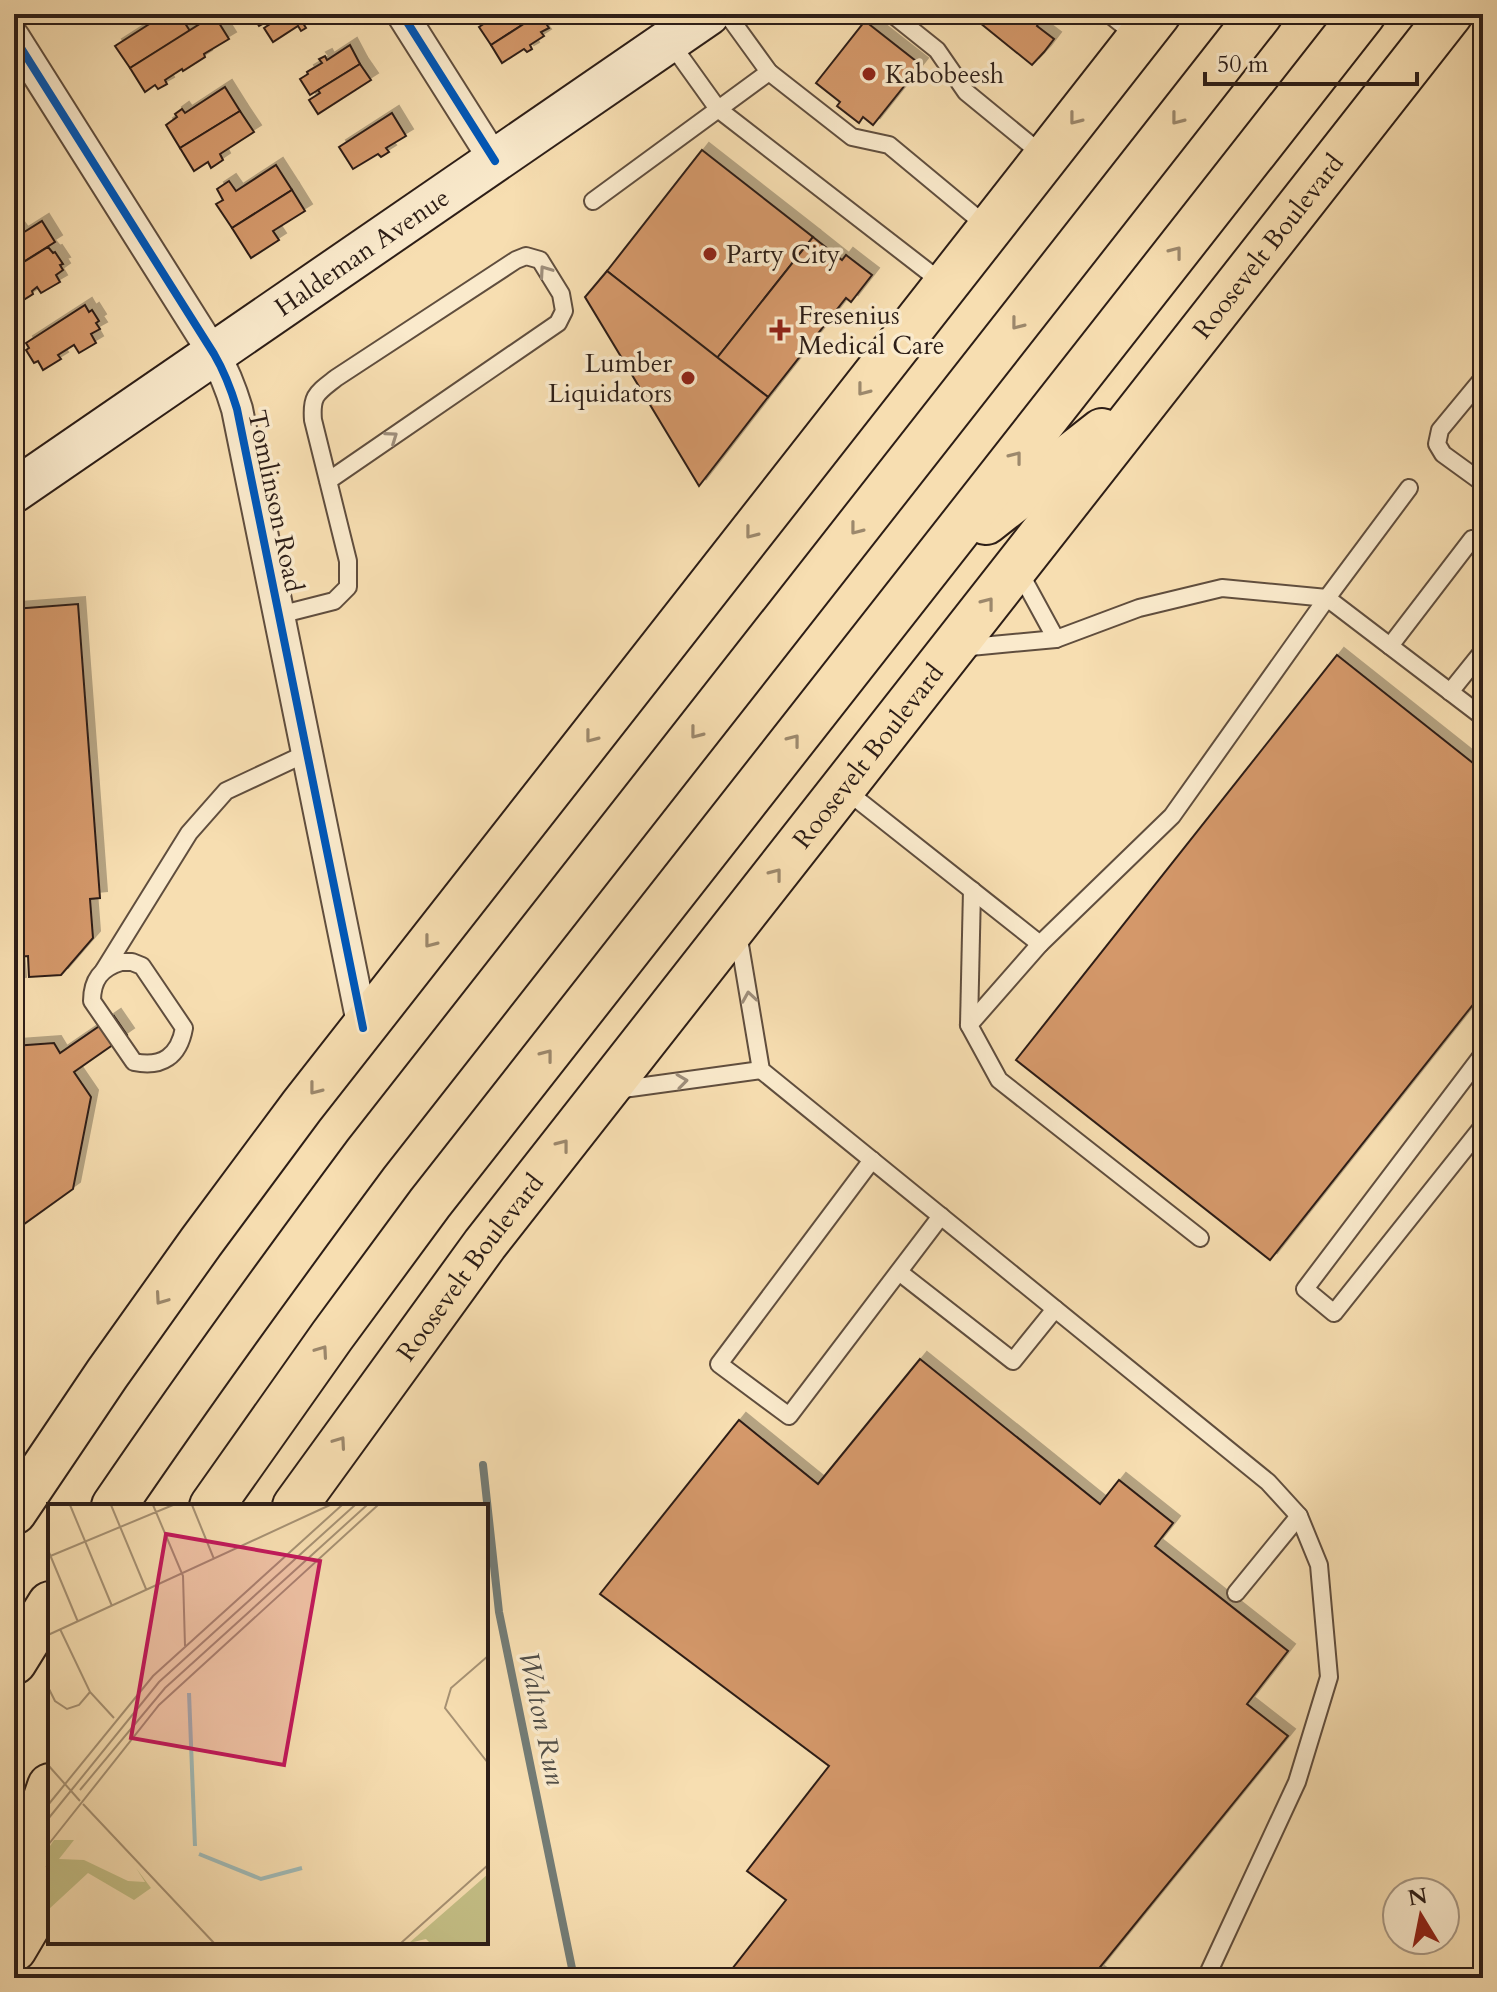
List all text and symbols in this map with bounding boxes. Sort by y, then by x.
scale bar [1205,36,1417,86]
text: 50 m [1217,48,1269,81]
place label: Kabobeesh [885,57,1004,92]
marker: Kabobeesh [860,65,878,83]
one-way arrow [1071,110,1085,125]
one-way arrow [1172,110,1187,124]
street label: Roosevelt Boulevard [1185,147,1352,346]
street label: Haldeman Avenue [268,180,456,325]
place label: Party City [726,237,840,272]
marker: Party City [701,245,719,263]
one-way arrow [1167,246,1181,261]
one-way arrow [540,265,555,279]
place label: Fresenius Medical Care [798,298,945,363]
one-way arrow [1012,315,1026,330]
marker: Fresenius Medical Care [769,319,791,341]
place label: Lumber Liquidators [548,346,673,411]
marker: Lumber Liquidators [679,369,697,387]
one-way arrow [858,381,873,395]
street label: Tomlinson Road [239,407,312,596]
one-way arrow [384,432,398,447]
one-way arrow [1006,451,1020,466]
one-way arrow [851,520,866,534]
one-way arrow [746,524,761,538]
one-way arrow [978,597,992,612]
street label: Roosevelt Boulevard [785,657,952,856]
one-way arrow [691,724,705,739]
one-way arrow [586,728,600,743]
one-way arrow [784,734,798,749]
one-way arrow [766,868,780,883]
one-way arrow [426,933,440,948]
one-way arrow [741,990,758,1003]
one-way arrow [537,1050,552,1064]
one-way arrow [675,1073,689,1090]
one-way arrow [310,1080,324,1095]
one-way arrow [554,1139,568,1154]
street label: Roosevelt Boulevard [389,1166,552,1368]
one-way arrow [156,1290,171,1304]
one-way arrow [312,1345,327,1359]
one-way arrow [331,1437,345,1451]
inset map [48,1504,488,1944]
water label: Walton Run [509,1648,575,1789]
north arrow [1381,1876,1461,1956]
text: N [1406,1881,1430,1914]

